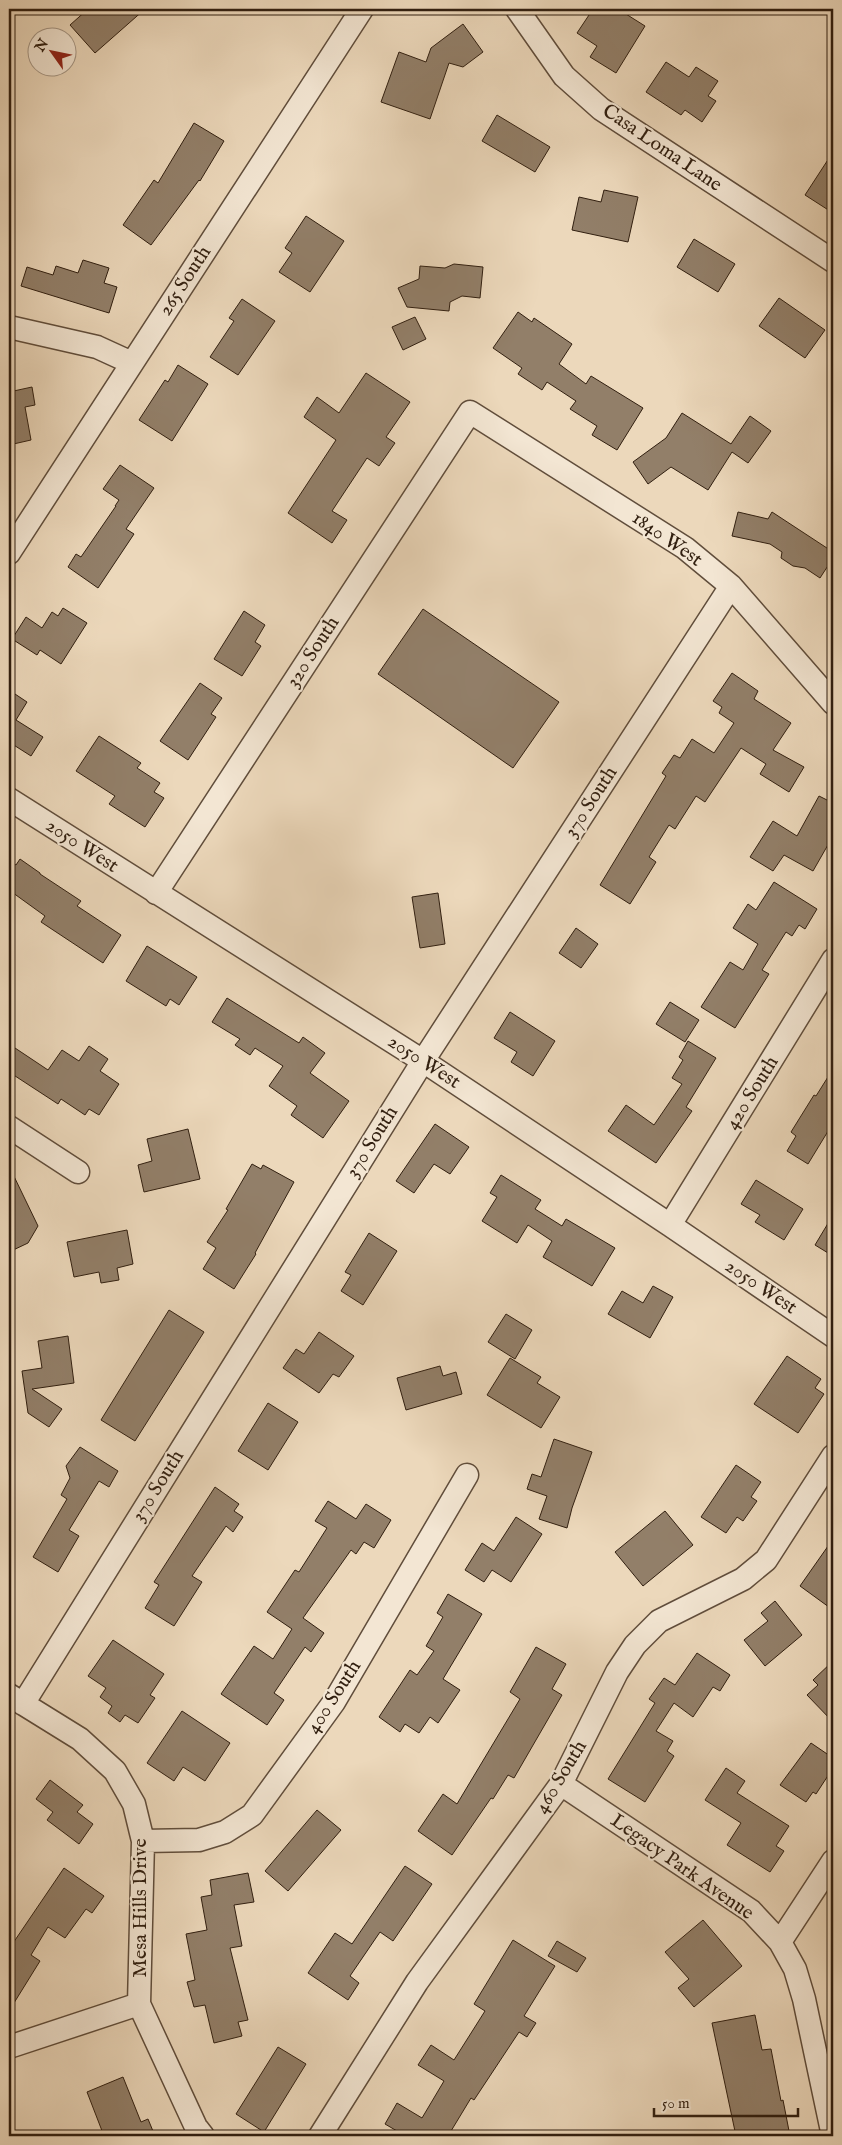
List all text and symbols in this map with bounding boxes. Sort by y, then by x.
north arrow [28,28,78,78]
text: N [31,35,53,56]
street label: Casa Loma Lane [597,99,727,197]
street label: 265 South [153,241,217,321]
street label: 1840 West [627,506,707,572]
street label: 320 South [281,611,345,692]
street label: 370 South [559,761,623,842]
street label: 2050 West [41,813,123,879]
street label: 2050 West [383,1029,465,1095]
street label: 420 South [720,1051,785,1134]
street label: 370 South [340,1101,404,1182]
street label: 2050 West [720,1254,802,1320]
street label: 370 South [126,1445,190,1526]
street label: 400 South [301,1655,367,1738]
street label: 460 South [529,1735,593,1818]
street label: Legacy Park Avenue [605,1808,759,1926]
street label: Mesa Hills Drive [128,1838,153,1978]
scale bar [654,2085,798,2117]
text: 50 m [662,2094,690,2113]

